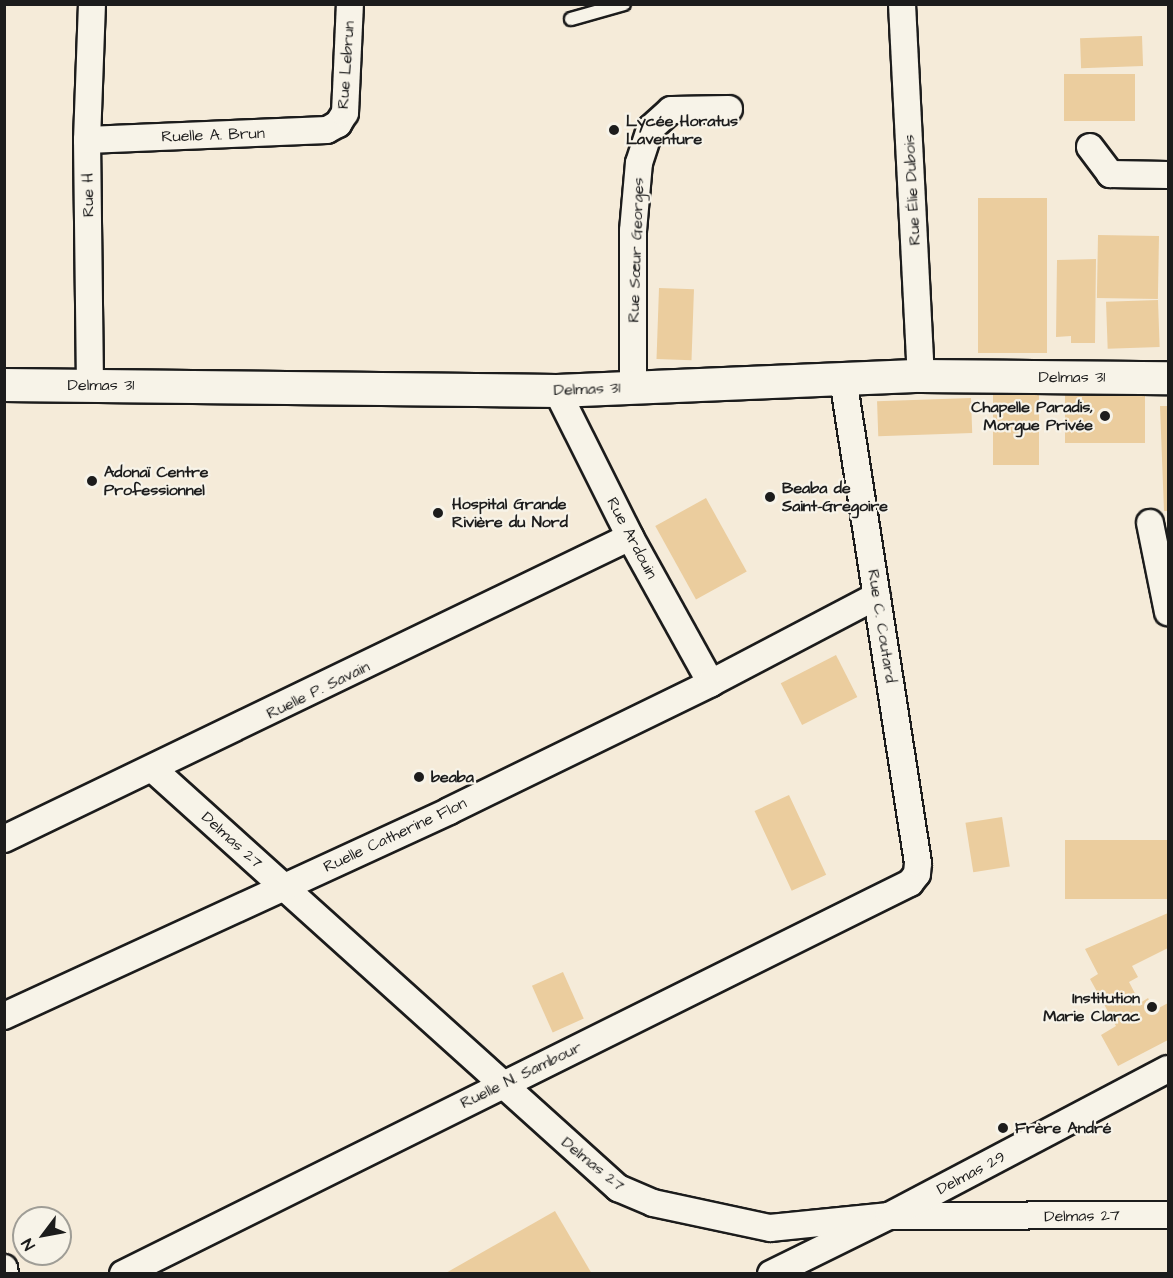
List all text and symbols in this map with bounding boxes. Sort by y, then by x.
street label: Rue Lebrun [333,20,359,110]
place label: Lycée Horatus Laventure [626,111,738,149]
marker: Lycée Horatus Laventure [607,123,621,137]
street label: Ruelle A. Brun [161,124,265,146]
street label: Rue Élie Dubois [900,134,924,246]
street label: Rue H [78,173,98,217]
street label: Rue Sœur Georges [624,177,648,323]
street label: Delmas 31 [1039,367,1105,387]
street label: Delmas 31 [68,375,134,395]
street label: Delmas 31 [553,378,621,400]
place label: Chapelle Paradis, Morgue Privée [971,397,1093,435]
marker: Chapelle Paradis, Morgue Privée [1098,409,1112,423]
place label: Adonaï Centre Professionnel [104,462,208,500]
marker: Adonaï Centre Professionnel [85,474,99,488]
place label: Beaba de Saint-Gregoire [782,478,888,516]
marker: Beaba de Saint-Gregoire [763,490,777,504]
place label: Hospital Grande Rivière du Nord [452,494,568,532]
street label: Rue Ardouin [603,494,661,582]
marker: Hospital Grande Rivière du Nord [429,504,447,522]
street label: Rue C. Coutard [864,568,900,684]
street label: Ruelle P. Savain [263,657,373,723]
place label: beaba [431,767,474,787]
marker: beaba [412,770,426,784]
street label: Ruelle Catherine Flon [320,793,470,877]
street label: Delmas 27 [197,808,267,872]
place label: Institution Marie Clarac [1043,988,1140,1026]
marker: Institution Marie Clarac [1145,1000,1159,1014]
street label: Ruelle N. Sambour [457,1037,585,1113]
place label: Frère André [1015,1118,1111,1138]
marker: Frère André [996,1121,1010,1135]
street label: Delmas 27 [558,1133,628,1195]
street label: Delmas 29 [933,1147,1009,1199]
north arrow [12,1206,72,1266]
street label: Delmas 27 [1044,1206,1120,1226]
text: N [16,1234,40,1255]

